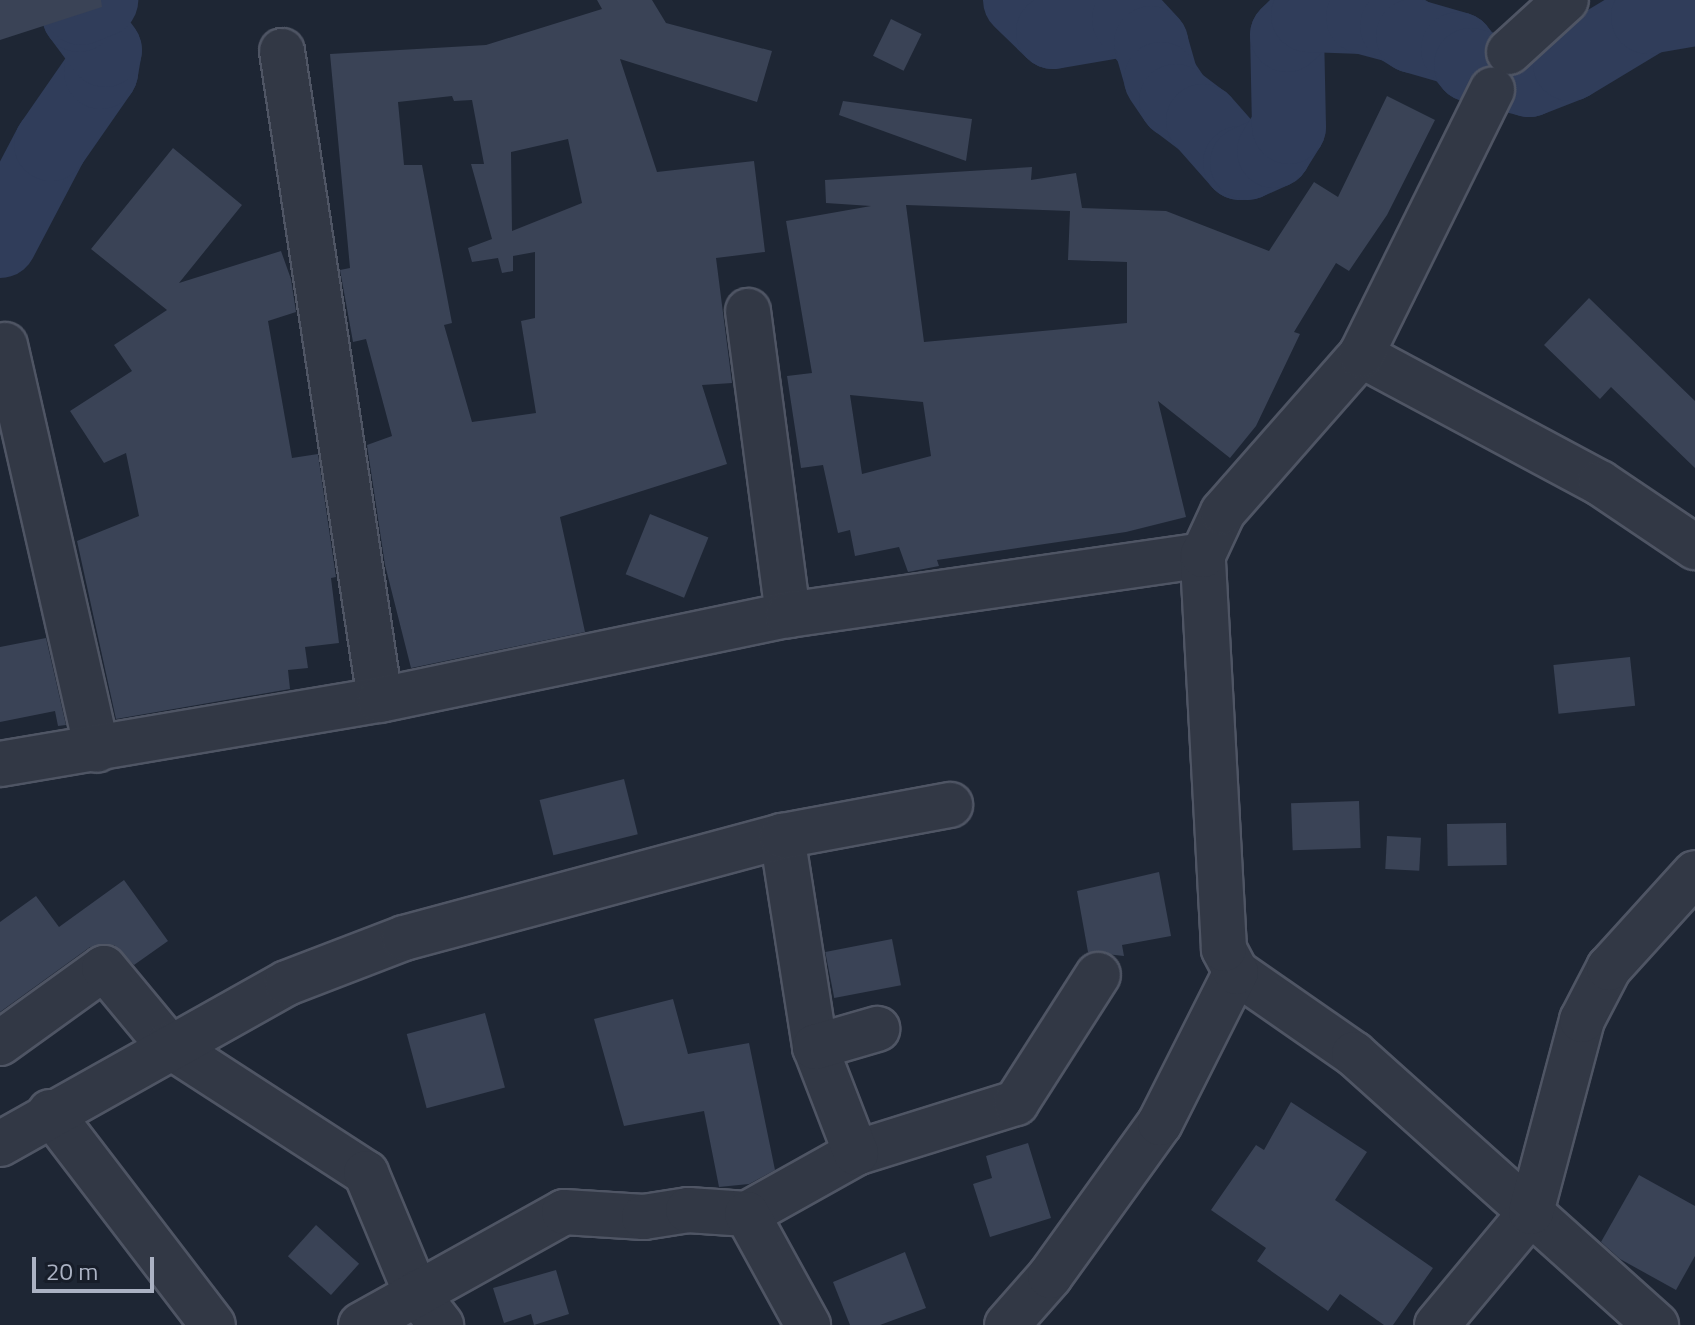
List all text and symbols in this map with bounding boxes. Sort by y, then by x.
scale bar [36,1241,158,1291]
text: 20 m [46,1253,98,1289]

